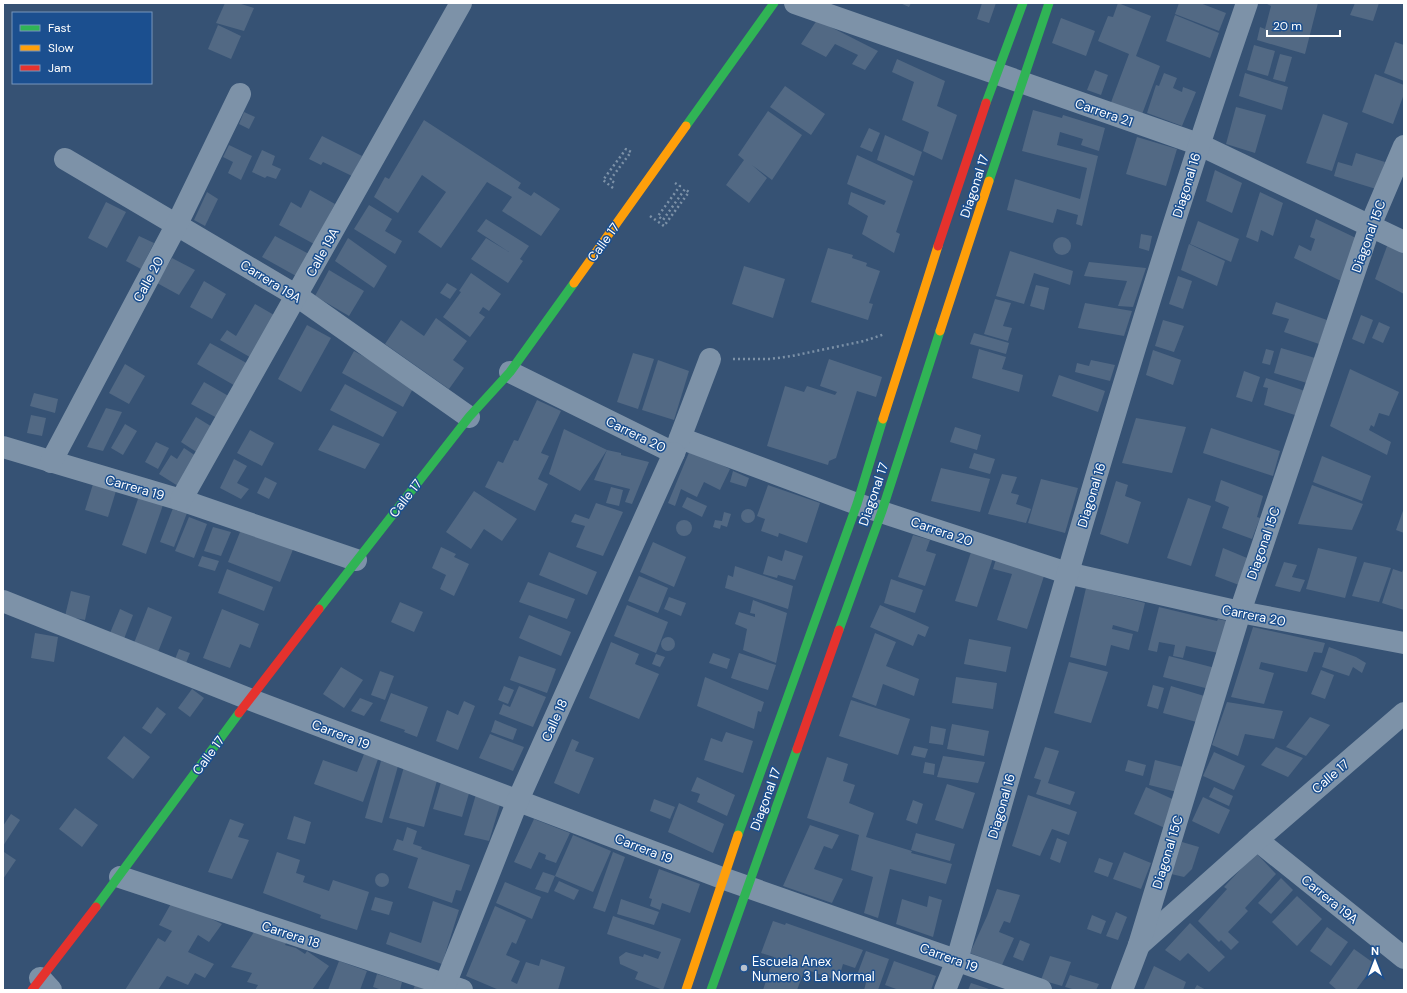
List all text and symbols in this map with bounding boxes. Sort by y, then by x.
legend [12,12,152,84]
scale bar [1267,12,1340,38]
text: 20 m [1273,18,1302,34]
text: Fast [48,20,71,36]
text: Slow [48,40,74,56]
text: Jam [48,60,71,76]
street label: Carrera 21 [1073,95,1135,130]
street label: Diagonal 16 [1169,151,1204,220]
street label: Diagonal 17 [956,152,993,220]
street label: Diagonal 15C [1347,198,1389,275]
street label: Calle 17 [584,219,623,265]
street label: Calle 19A [302,225,343,280]
street label: Calle 20 [129,253,168,305]
street label: Carrera 19A [237,256,305,307]
street label: Carrera 20 [603,413,669,456]
street label: Diagonal 17 [855,460,892,528]
street label: Diagonal 16 [1074,461,1109,530]
street label: Carrera 19 [103,471,166,504]
street label: Calle 17 [385,476,426,521]
street label: Diagonal 15C [1243,504,1284,582]
street label: Carrera 20 [908,513,975,550]
street label: Carrera 20 [1221,601,1287,630]
street label: Calle 18 [538,696,571,744]
street label: Carrera 19 [309,716,372,753]
street label: Calle 17 [189,732,228,778]
street label: Calle 17 [1308,755,1353,797]
street label: Diagonal 17 [746,765,785,833]
street label: Diagonal 16 [984,772,1019,841]
street label: Diagonal 15C [1148,813,1187,891]
street label: Carrera 19 [612,830,675,867]
street label: Carrera 19A [1298,871,1362,928]
street label: Carrera 18 [259,917,322,952]
street label: Carrera 19 [917,939,980,976]
north arrow [1355,941,1395,981]
text: N [1371,944,1379,958]
place label: Escuela Anex Numero 3 La Normal [752,953,875,985]
marker: Escuela Anex Numero 3 La Normal [739,963,749,973]

